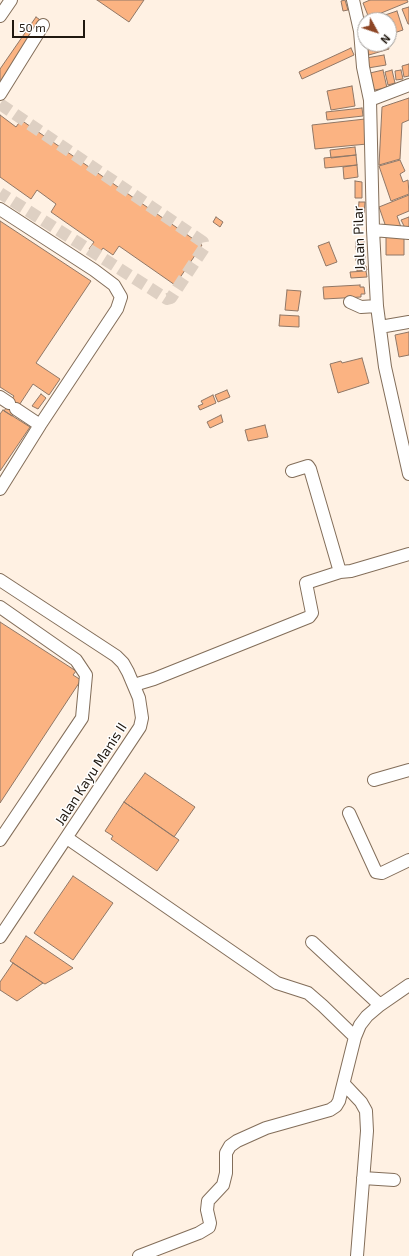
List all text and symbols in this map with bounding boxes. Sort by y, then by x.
scale bar [14,12,87,38]
north arrow [357,12,397,52]
text: 50 m [19,20,46,34]
text: N [378,32,393,47]
street label: Jalan Pilar [349,205,369,271]
street label: Jalan Kayu Manis II [52,719,130,829]

